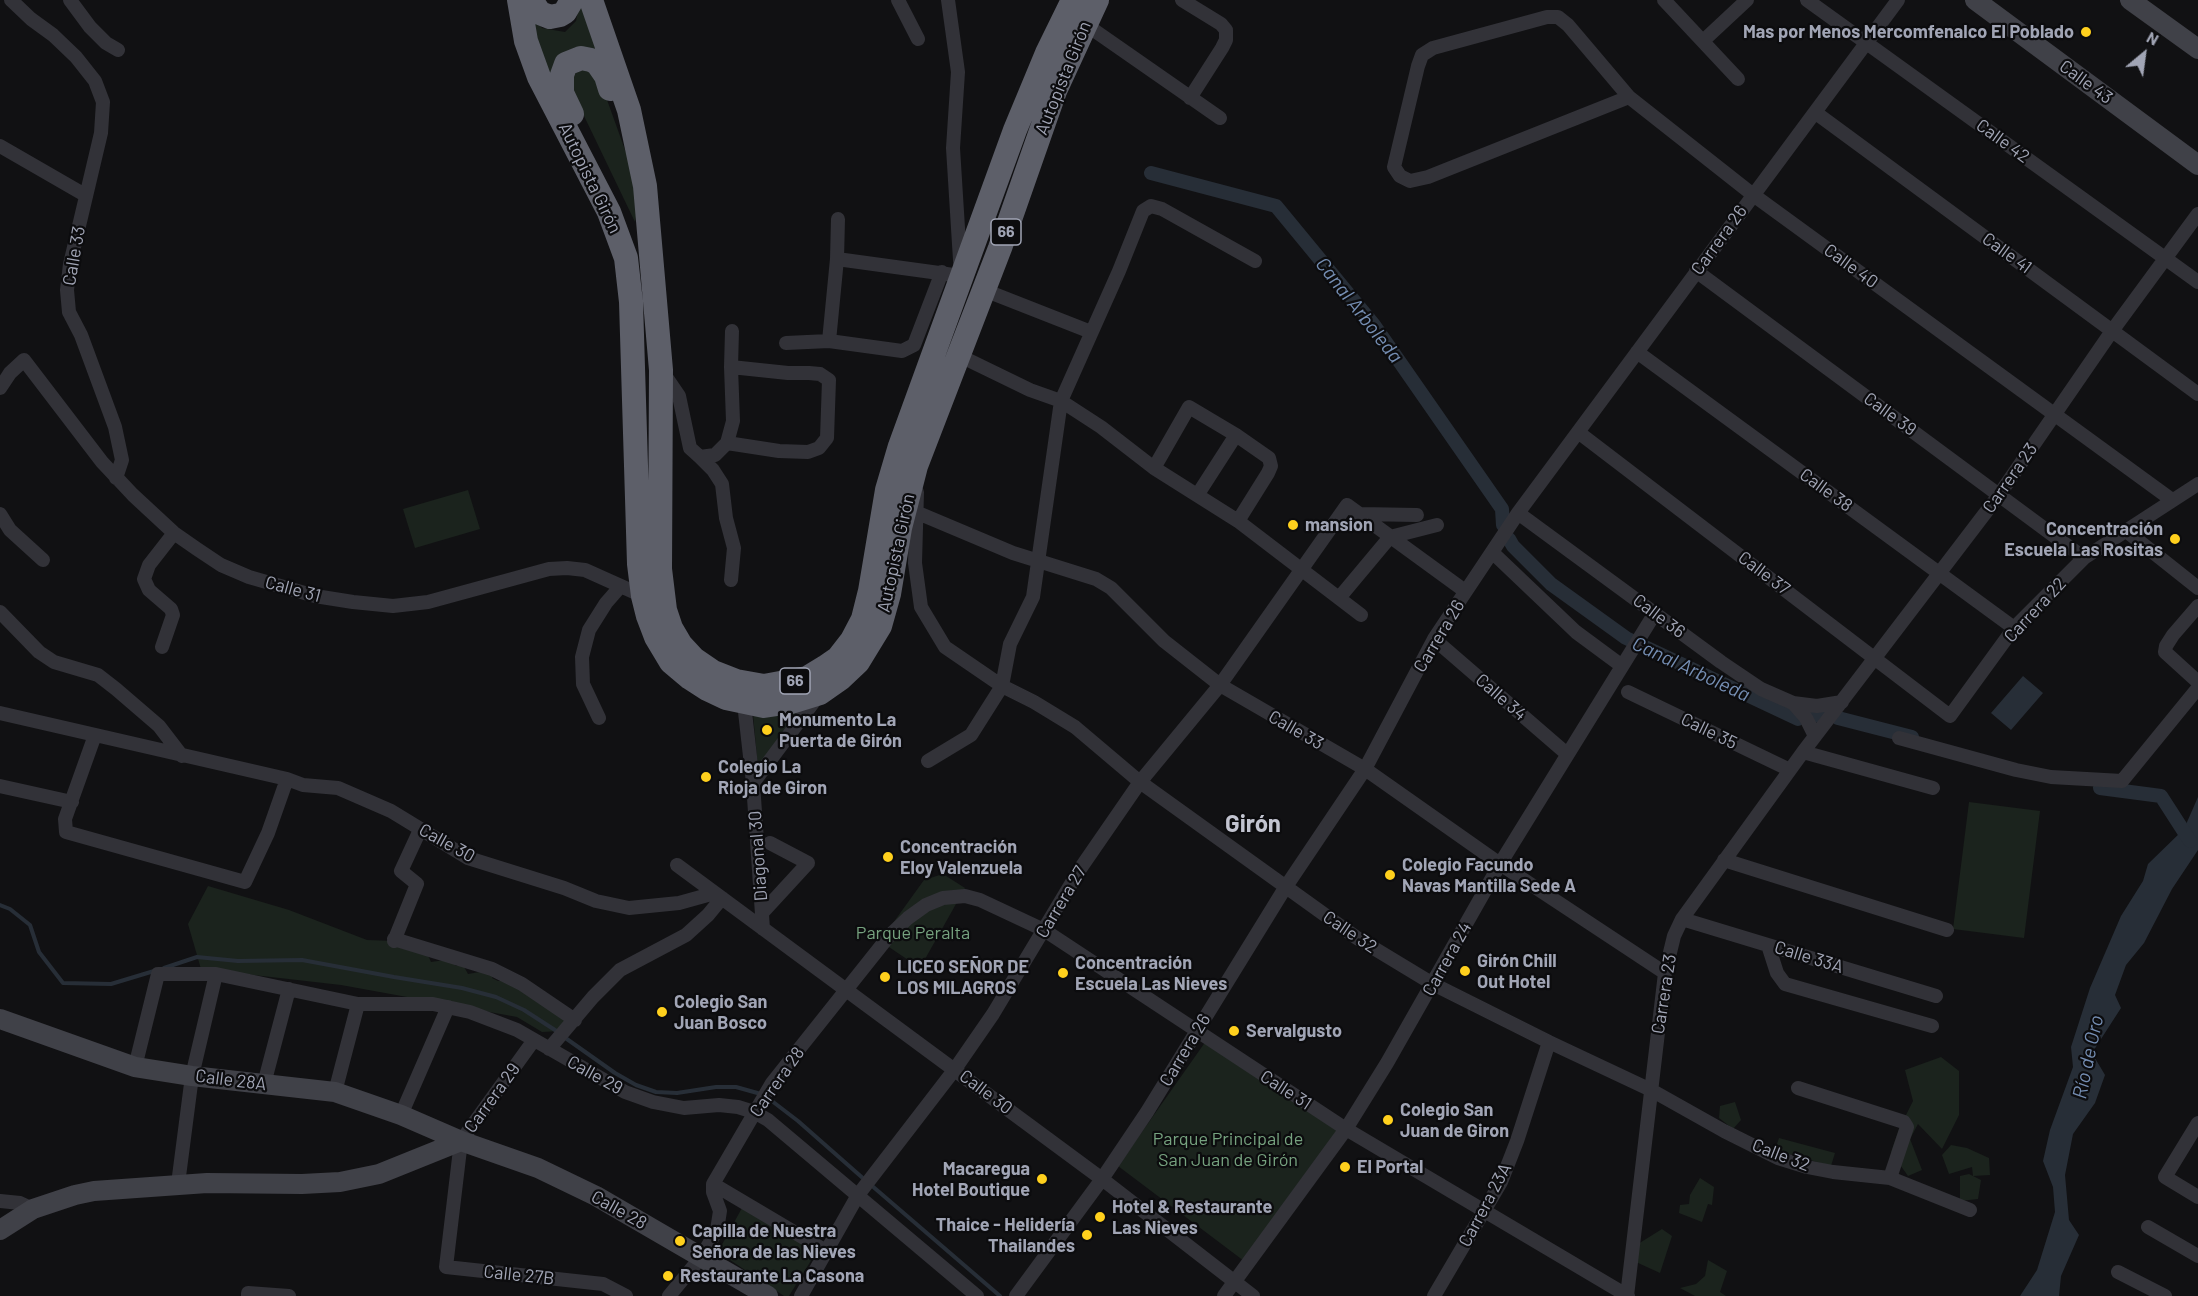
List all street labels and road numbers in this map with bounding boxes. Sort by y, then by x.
street label: Autopista Girón [1030,18,1096,138]
street label: Calle 43 [2055,55,2117,109]
street label: Calle 42 [1972,114,2034,168]
street label: Autopista Girón [554,119,626,237]
street label: Carrera 26 [1687,201,1751,279]
road number: 66 [991,219,1021,245]
street label: Calle 33 [58,225,90,287]
street label: Calle 41 [1978,228,2036,278]
street label: Calle 40 [1820,239,1882,293]
street label: Calle 39 [1859,388,1921,440]
street label: Carrera 23 [1978,439,2042,517]
street label: Calle 38 [1795,464,1857,516]
street label: Autopista Girón [873,492,919,614]
street label: Calle 37 [1734,547,1794,599]
street label: Calle 31 [263,571,323,607]
street label: Carrera 22 [1999,573,2071,647]
street label: Calle 36 [1629,589,1689,643]
street label: Carrera 26 [1409,596,1469,676]
road number: 66 [780,668,810,694]
street label: Calle 34 [1471,669,1531,725]
street label: Calle 33 [1265,706,1327,754]
street label: Calle 35 [1677,708,1741,754]
street label: Diagonal 30 [744,810,772,902]
street label: Calle 30 [415,819,479,867]
street label: Carrera 27 [1031,862,1091,942]
street label: Calle 32 [1319,906,1381,958]
street label: Carrera 24 [1418,918,1476,1000]
street label: Calle 33A [1772,936,1846,978]
street label: Carrera 23 [1647,952,1681,1036]
street label: Carrera 26 [1155,1010,1215,1090]
street label: Carrera 28 [745,1043,809,1121]
street label: Calle 29 [563,1051,627,1099]
street label: Carrera 29 [459,1059,525,1137]
street label: Calle 28A [194,1065,268,1095]
street label: Calle 30 [955,1065,1017,1119]
street label: Calle 31 [1256,1065,1316,1115]
street label: Calle 32 [1749,1134,1813,1176]
street label: Carrera 23A [1454,1159,1516,1251]
street label: Calle 28 [587,1186,651,1234]
street label: Calle 27B [483,1261,555,1289]

